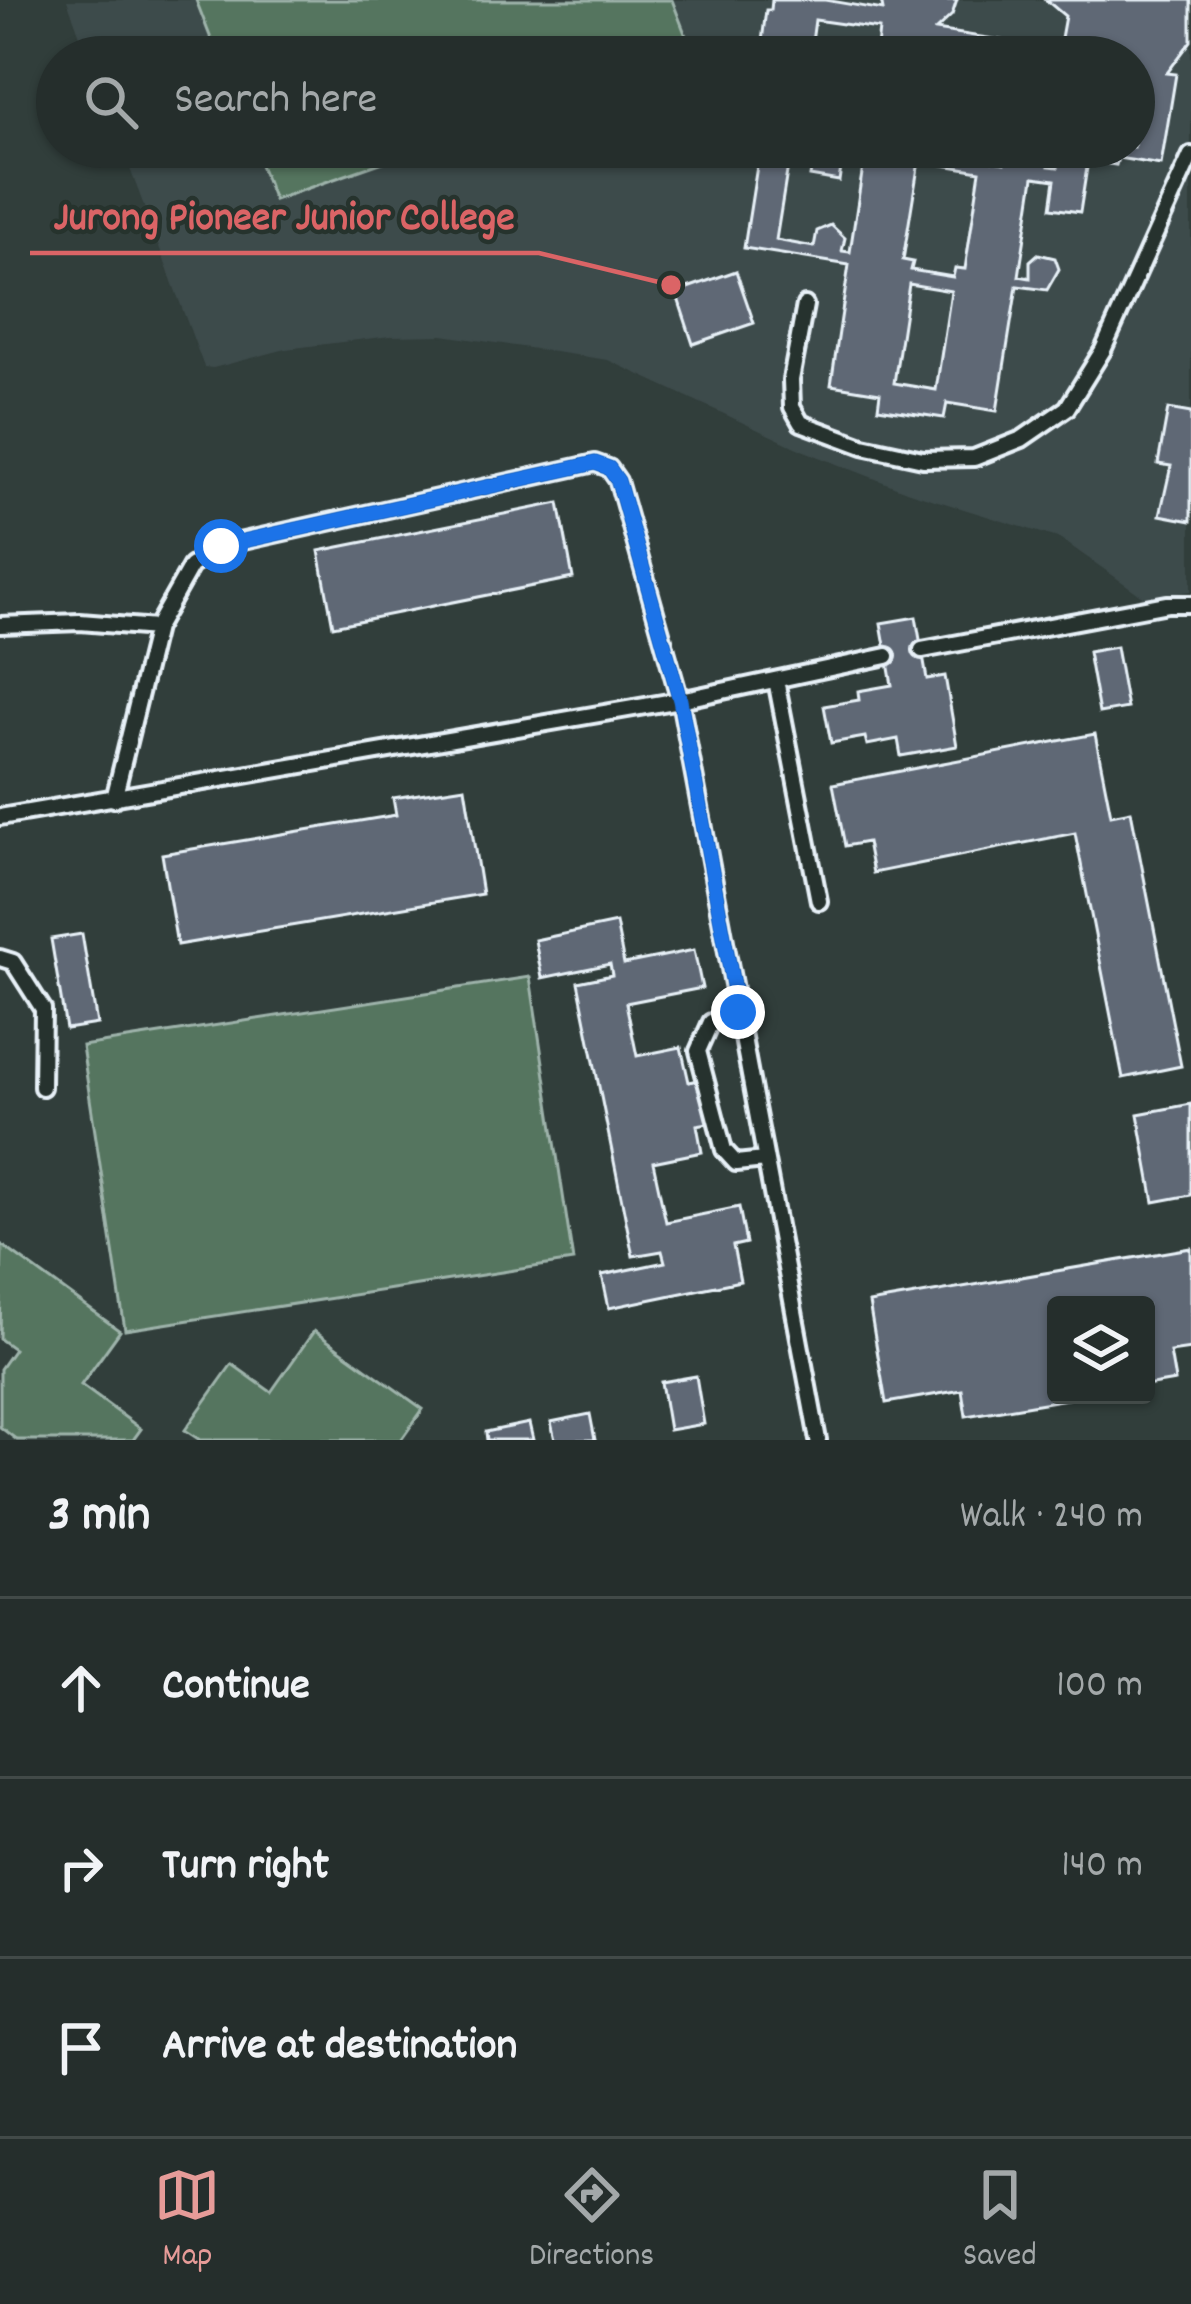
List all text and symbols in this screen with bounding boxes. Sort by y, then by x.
search box [36,36,1155,168]
icon: search [78,69,144,135]
text: Search here [174,70,377,134]
callout: Jurong Pioneer Junior College [30,175,539,253]
text: Jurong Pioneer Junior College [53,191,515,251]
route start [194,519,248,573]
route end [711,985,765,1039]
map controls [1047,1296,1155,1404]
button: layers [1047,1296,1155,1404]
text: 3 min [48,1482,150,1554]
text: Walk · 240 m [960,1491,1143,1546]
icon: ahead [48,1655,114,1721]
text: Continue [162,1656,310,1720]
text: 100 m [1056,1660,1143,1715]
icon: right [48,1835,114,1901]
text: Turn right [162,1836,329,1900]
text: 140 m [1061,1840,1143,1895]
icon: arrive [48,2015,114,2081]
text: Arrive at destination [162,2016,517,2080]
tab: Map [154,2162,220,2281]
tab: Directions [529,2162,654,2281]
tab: Saved [963,2162,1037,2281]

